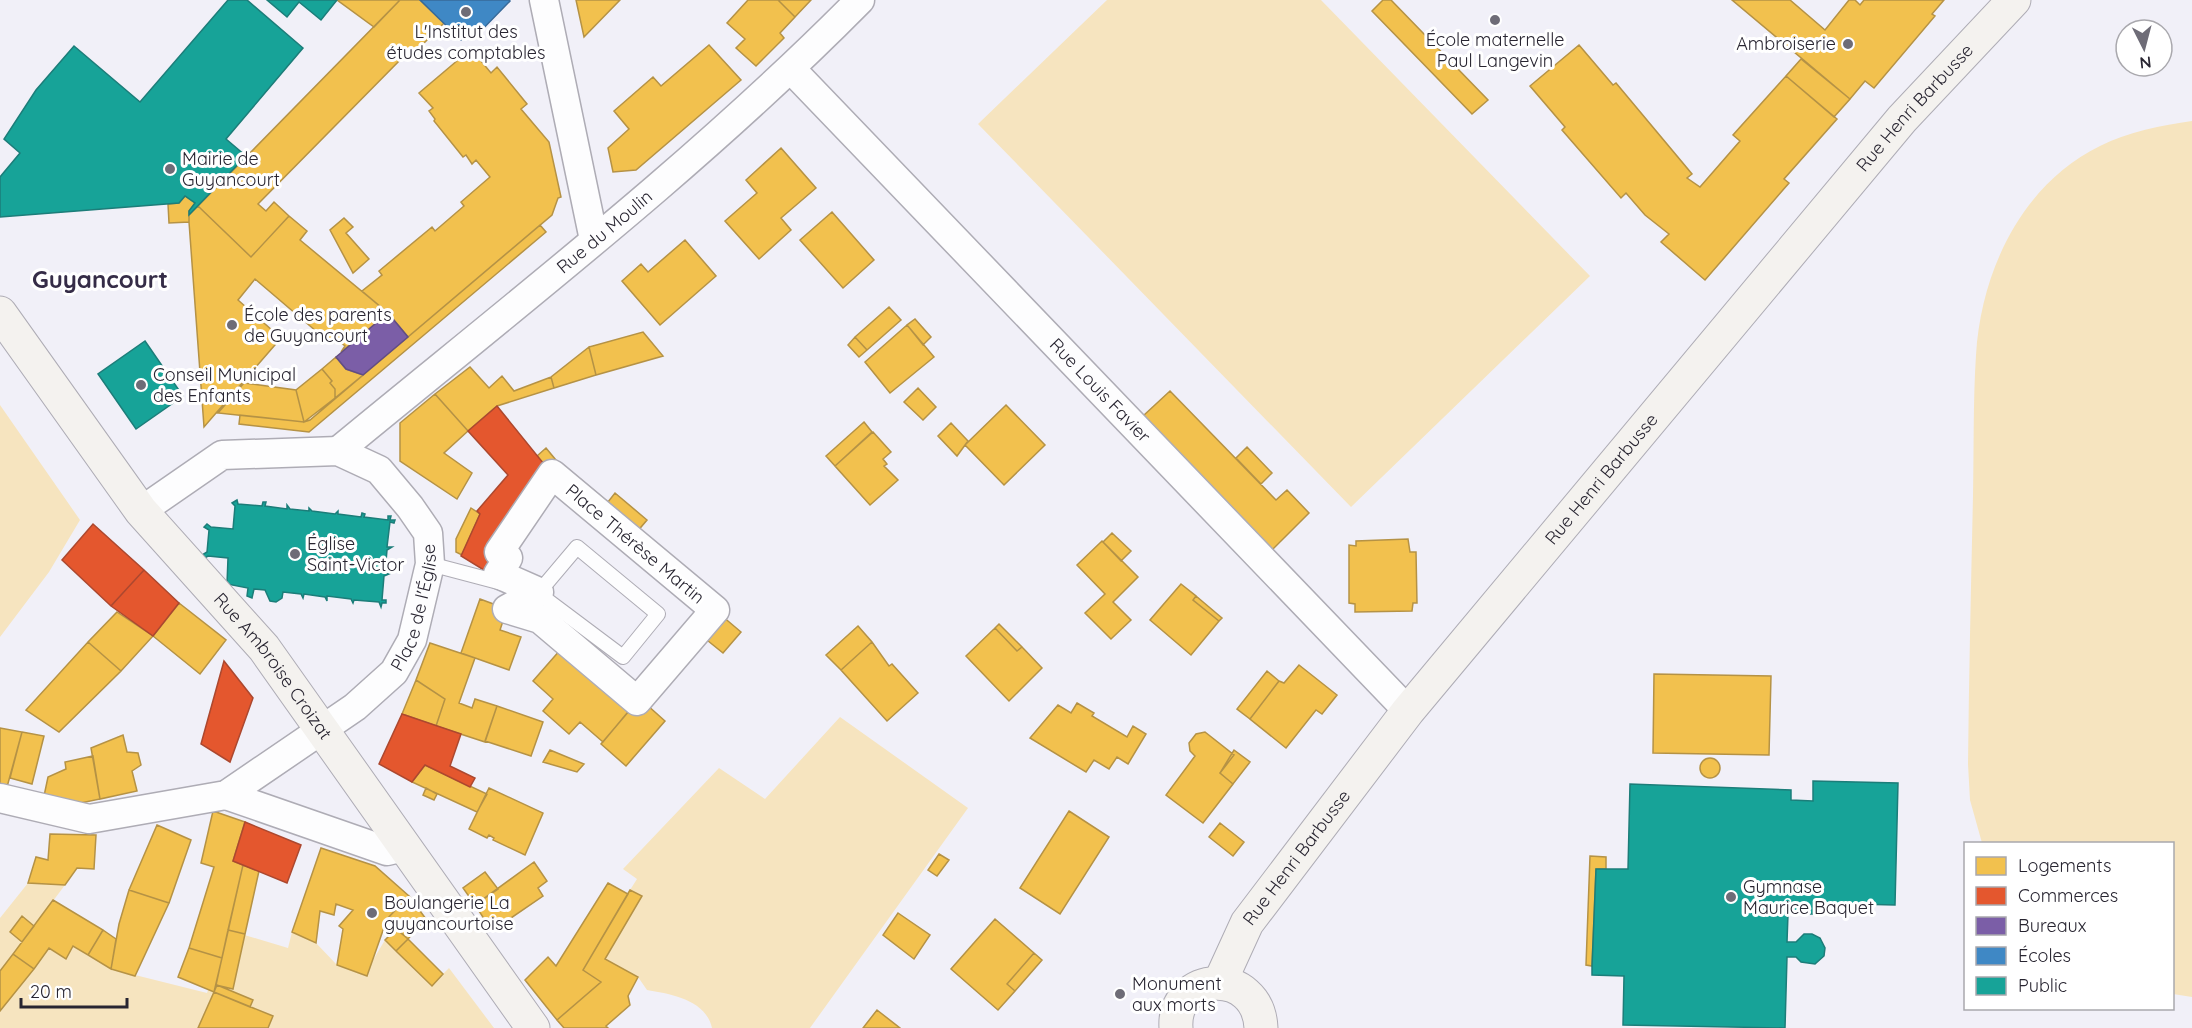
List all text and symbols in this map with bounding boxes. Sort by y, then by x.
marker: L'Institut des études comptables [459,5,473,19]
marker: École maternelle Paul Langevin [1488,13,1502,27]
north arrow [2114,18,2174,78]
place label: L'Institut des études comptables [387,20,545,64]
place label: École maternelle Paul Langevin [1426,28,1564,72]
place label: Ambroiserie [1736,32,1836,55]
marker: Ambroiserie [1841,37,1855,51]
street label: Rue Henri Barbusse [1851,39,1978,176]
text: N [2139,52,2152,73]
place label: Mairie de Guyancourt [182,147,280,191]
marker: Mairie de Guyancourt [163,162,177,176]
street label: Rue du Moulin [552,185,657,278]
district label: Guyancourt [32,264,168,294]
place label: École des parents de Guyancourt [244,303,392,347]
marker: École des parents de Guyancourt [225,318,239,332]
street label: Rue Louis Favier [1045,333,1156,447]
place label: Conseil Municipal des Enfants [153,363,296,407]
marker: Conseil Municipal des Enfants [134,378,148,392]
street label: Rue Henri Barbusse [1540,408,1663,549]
street label: Place Thérèse Martin [561,479,710,609]
place label: Église Saint-Victor [307,532,404,576]
street label: Place de l'Église [385,543,441,675]
marker: Église Saint-Victor [288,547,302,561]
street label: Rue Ambroise Croizat [209,588,337,744]
street label: Rue Henri Barbusse [1237,785,1355,930]
legend [1964,842,2174,1010]
text: Logements [2018,854,2111,877]
place label: Gymnase Maurice Baquet [1743,875,1874,919]
text: Commerces [2018,884,2118,907]
marker: Gymnase Maurice Baquet [1724,890,1738,904]
place label: Boulangerie La guyancourtoise [384,891,514,935]
marker: Boulangerie La guyancourtoise [365,906,379,920]
text: Bureaux [2018,914,2087,937]
text: Écoles [2018,944,2071,967]
scale bar [21,971,128,1009]
place label: Monument aux morts [1132,972,1222,1016]
text: Public [2018,974,2067,997]
text: 20 m [30,980,72,1003]
marker: Monument aux morts [1113,987,1127,1001]

